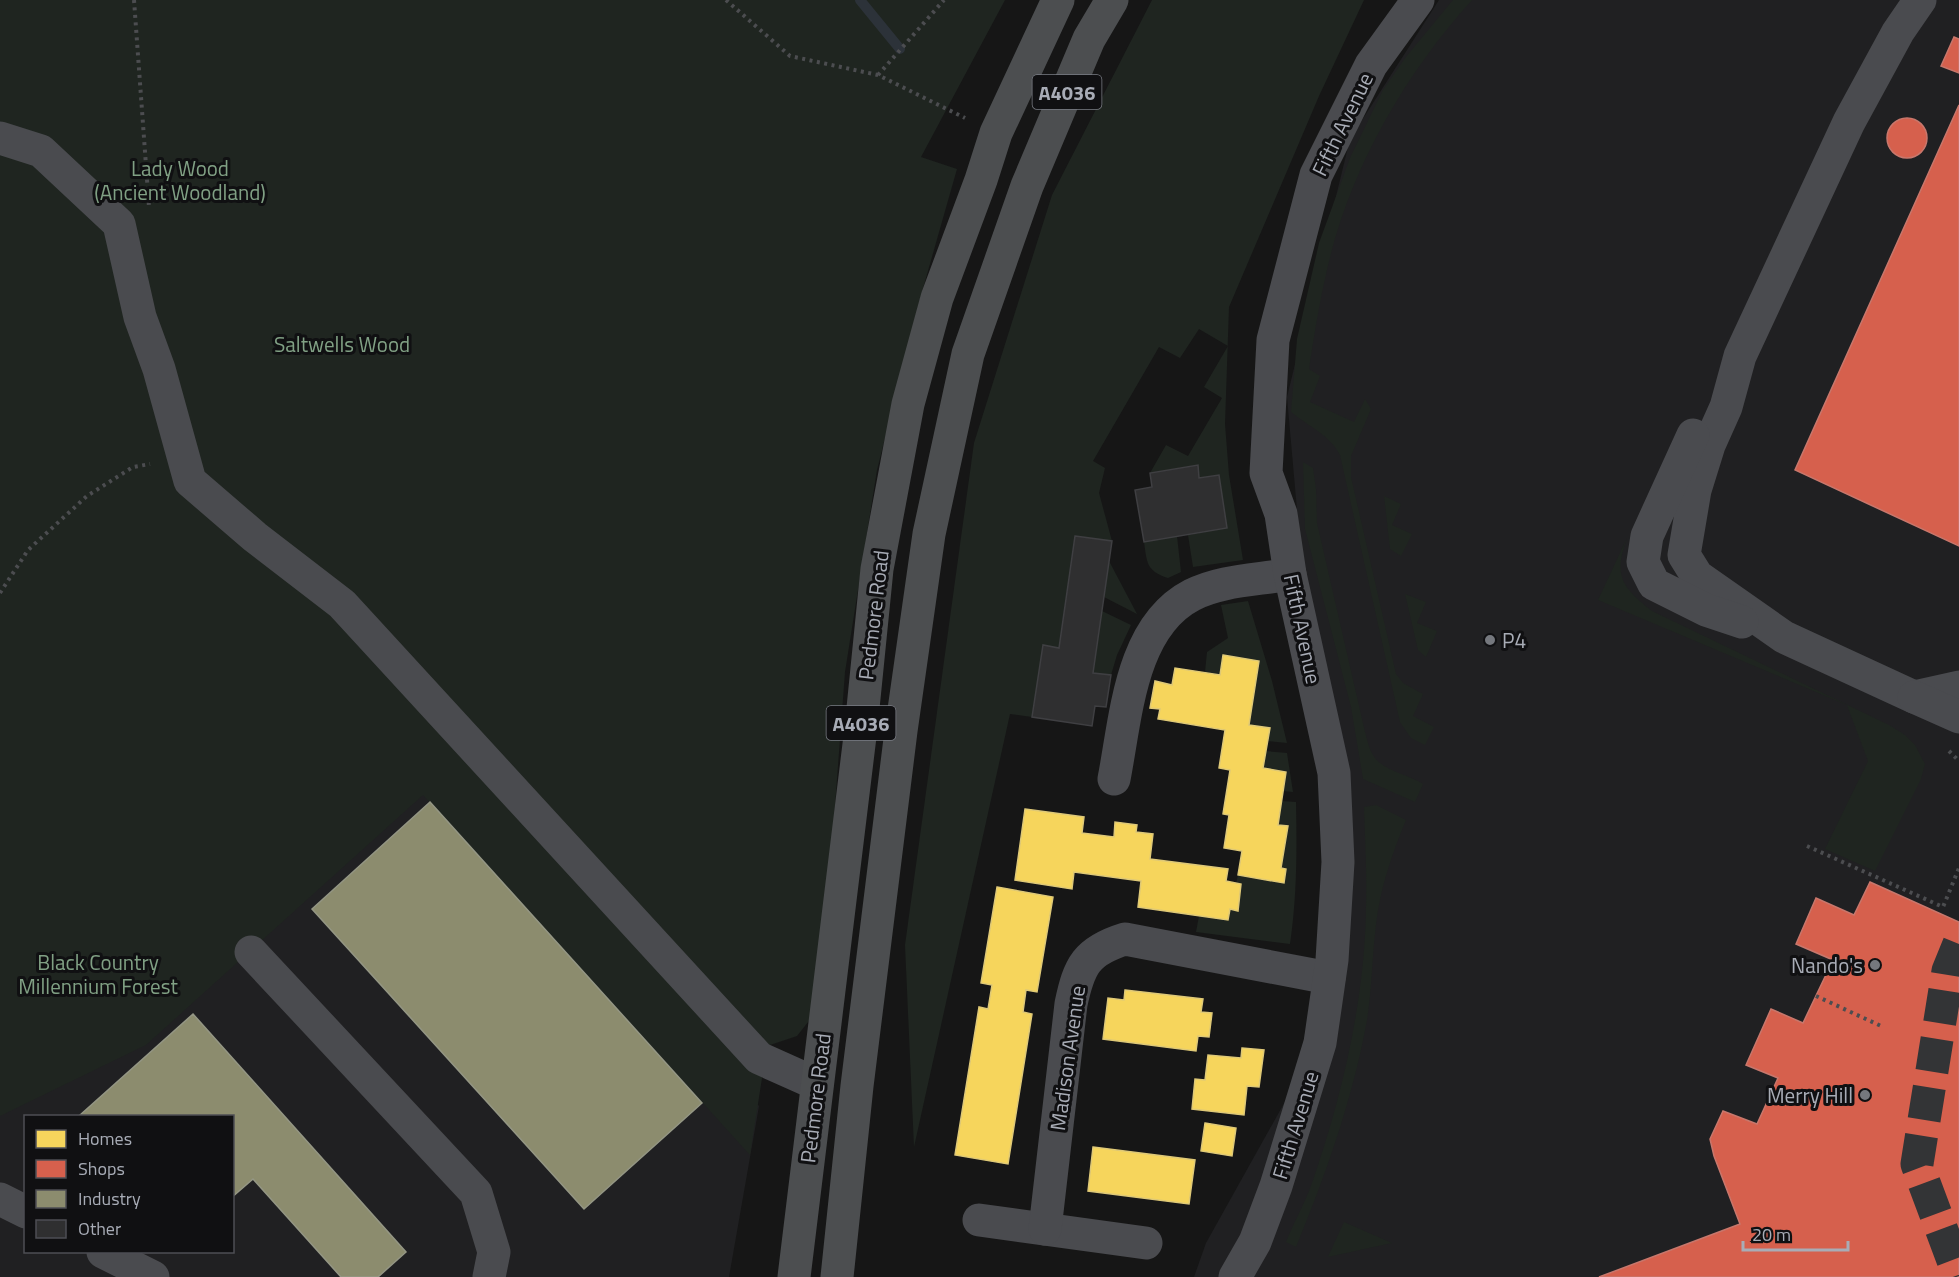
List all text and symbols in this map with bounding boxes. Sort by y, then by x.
street label: Fifth Avenue [1303,67,1381,181]
road number: A4036 [1032,75,1102,109]
park label: Lady Wood (Ancient Woodland) [94,152,266,208]
park label: Saltwells Wood [274,328,410,360]
street label: Pedmore Road [849,548,897,682]
street label: Fifth Avenue [1276,571,1330,687]
place label: P4 [1502,624,1526,656]
marker: P4 [1483,633,1497,647]
road number: A4036 [826,706,896,740]
park label: Black Country Millennium Forest [18,946,178,1002]
place label: Nando's [1791,949,1863,981]
marker: Nando's [1868,958,1882,972]
street label: Madison Avenue [1041,983,1093,1133]
street label: Pedmore Road [791,1031,839,1165]
street label: Fifth Avenue [1263,1067,1327,1183]
place label: Merry Hill [1767,1079,1853,1111]
marker: Merry Hill [1858,1088,1872,1102]
legend [24,1115,234,1253]
text: Homes [78,1125,132,1152]
text: Shops [78,1155,125,1182]
text: Industry [78,1185,141,1212]
scale bar [1743,1214,1848,1252]
text: Other [78,1215,121,1242]
text: 20 m [1752,1221,1791,1248]

